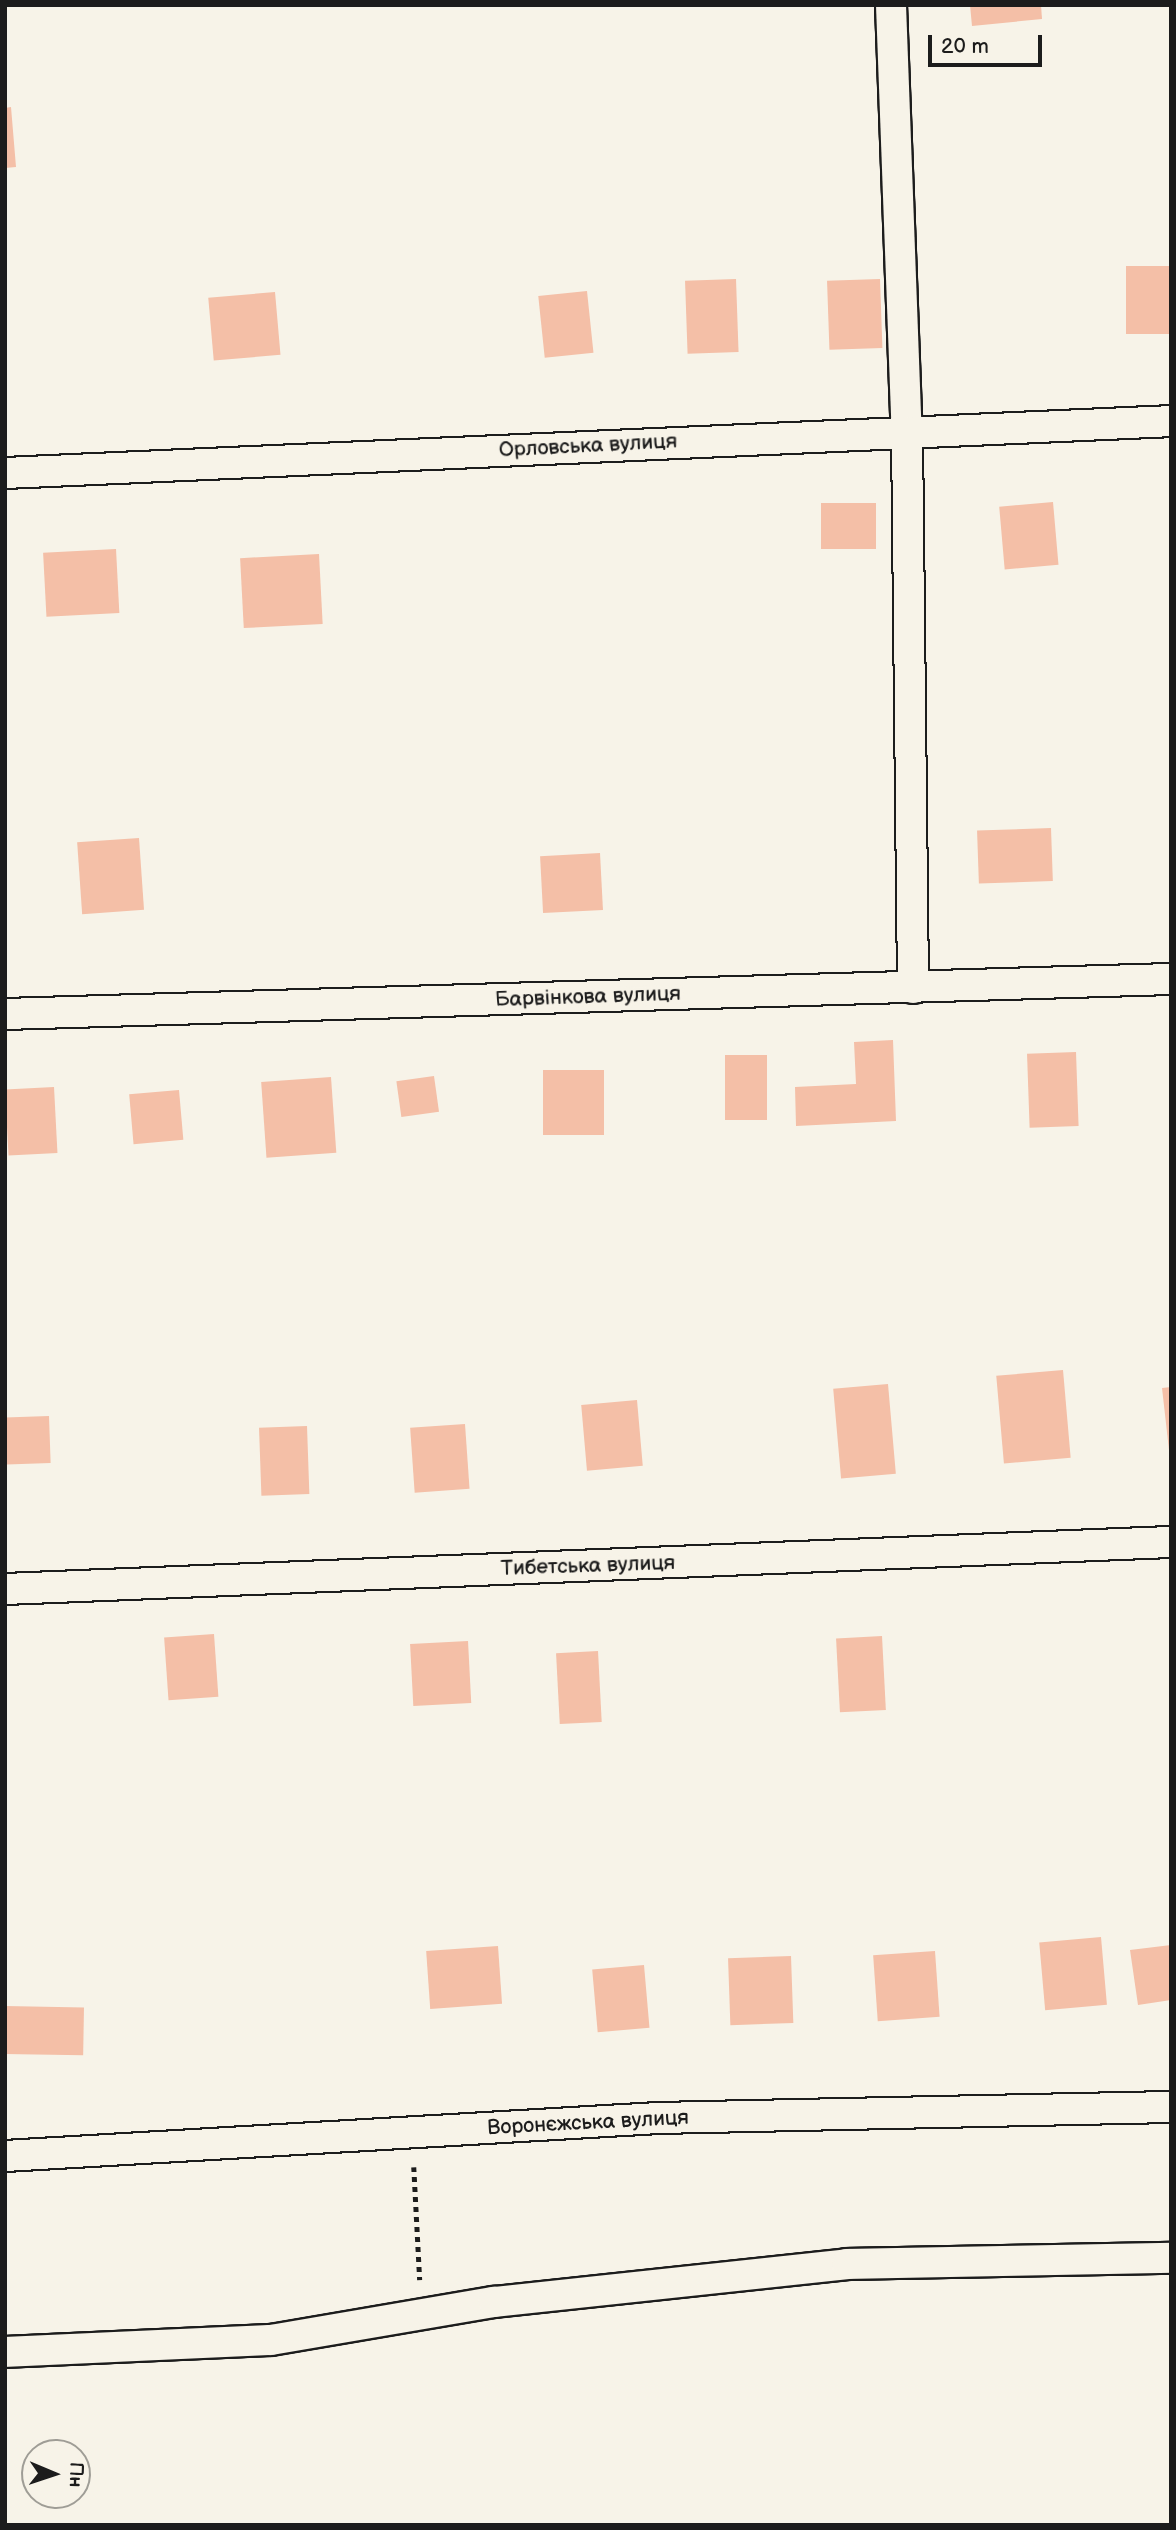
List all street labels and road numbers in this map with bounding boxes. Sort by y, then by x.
street label: Орловська вулиця [498,429,678,463]
street label: Барвінкова вулиця [495,981,681,1013]
street label: Тибетська вулиця [500,1550,676,1582]
street label: Воронєжська вулиця [486,2105,690,2141]

